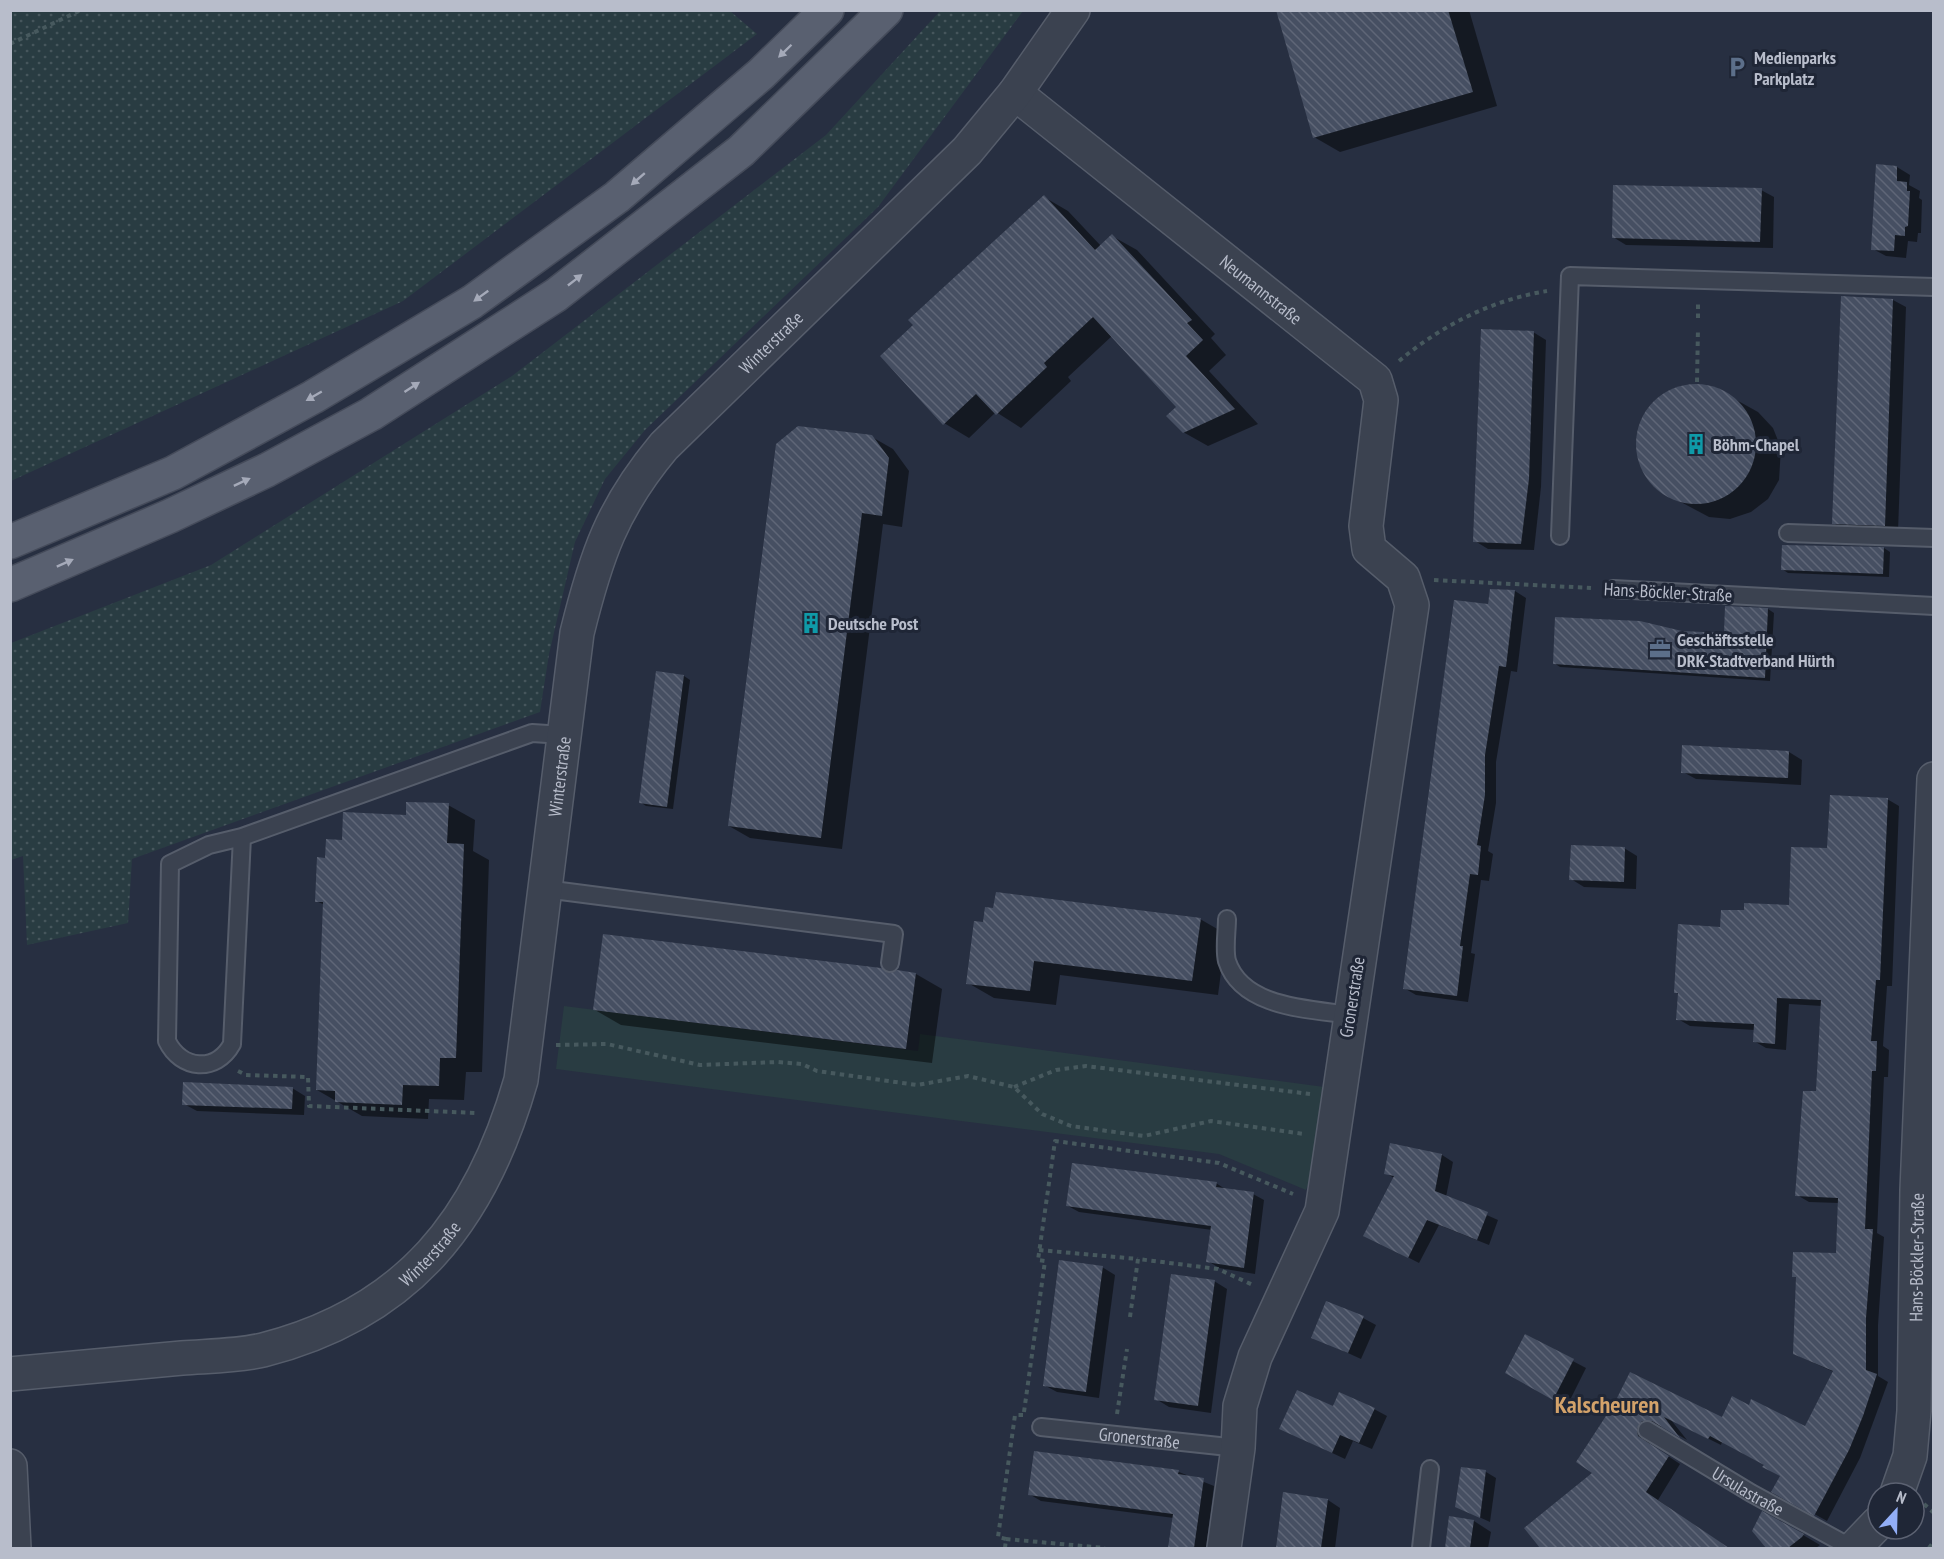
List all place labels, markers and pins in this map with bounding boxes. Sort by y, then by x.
place label: Medienparks Parkplatz [1754,46,1836,90]
parking icon: Medienparks Parkplatz [1725,55,1749,79]
building icon: Böhm-Chapel [1684,432,1708,456]
place label: Böhm-Chapel [1713,433,1800,456]
building icon: Deutsche Post [799,611,823,635]
place label: Deutsche Post [828,612,919,635]
place label: Geschäftsstelle DRK-Stadtverband Hürth [1677,628,1835,672]
office icon: Geschäftsstelle DRK-Stadtverband Hürth [1648,637,1672,661]

